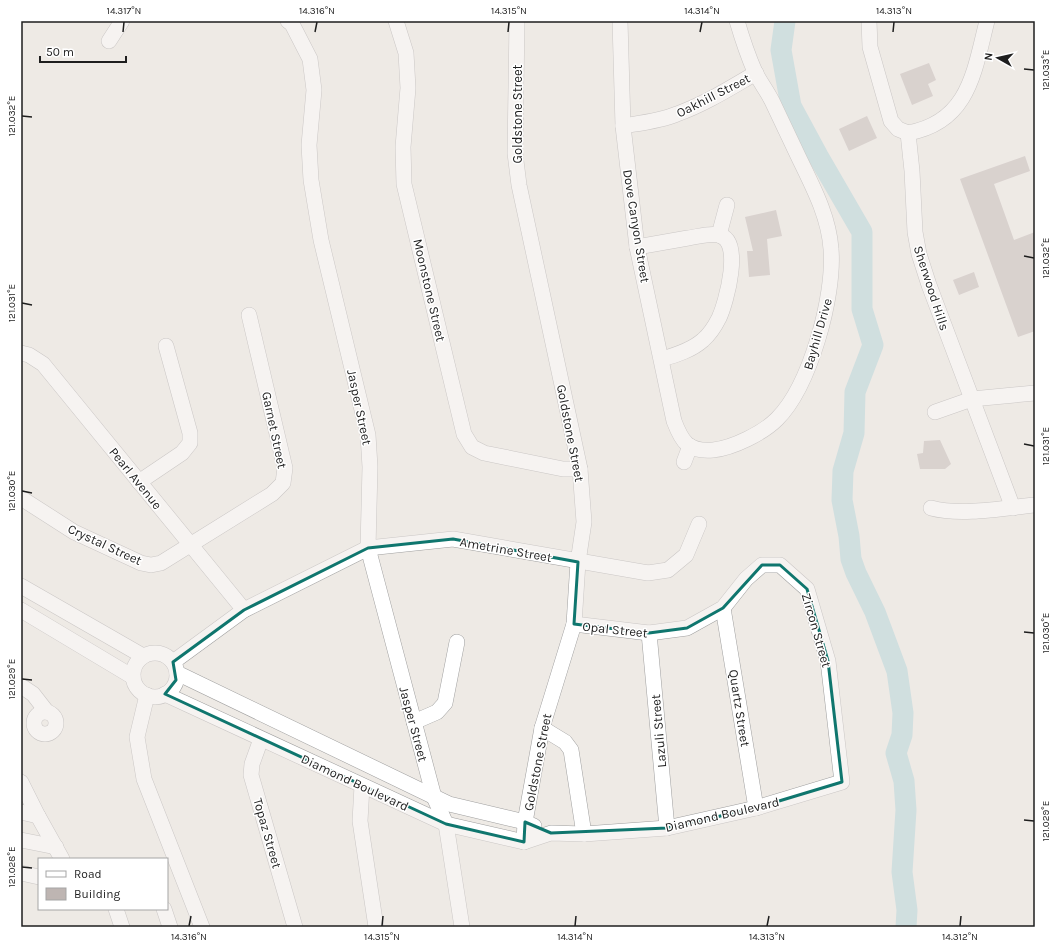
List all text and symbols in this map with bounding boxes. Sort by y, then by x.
text: 14.317°N [107,5,141,17]
text: 14.316°N [299,5,335,17]
text: 14.315°N [491,5,527,17]
text: 14.314°N [684,5,720,17]
text: 14.313°N [876,5,912,17]
scale bar [40,38,126,64]
north arrow [978,38,1018,78]
text: 50 m [46,45,74,59]
text: 121.033°E [1040,50,1052,90]
text: N [982,52,996,61]
street label: Goldstone Street [510,64,525,163]
street label: Oakhill Street [674,70,753,120]
text: 121.032°E [6,96,18,136]
street label: Dove Canyon Street [620,168,653,284]
street label: Moonstone Street [410,237,449,343]
text: 121.032°E [1040,238,1052,278]
street label: Sherwood Hills [911,244,952,333]
text: 121.031°E [6,284,18,322]
street label: Bayhill Drive [800,296,835,372]
street label: Jasper Street [344,368,375,446]
street label: Goldstone Street [554,383,587,483]
street label: Garnet Street [259,390,290,470]
text: 121.031°E [1040,427,1052,465]
street label: Pearl Avenue [106,444,165,513]
text: 121.030°E [6,471,18,512]
street label: Crystal Street [65,521,144,568]
street label: Ametrine Street [459,534,553,565]
street label: Zircon Street [799,591,834,669]
text: 121.030°E [1040,613,1052,654]
street label: Opal Street [582,619,648,640]
text: 121.029°E [6,659,18,699]
street label: Quartz Street [726,668,753,748]
street label: Jasper Street [396,685,431,763]
street label: Lazuli Street [648,694,669,768]
street label: Goldstone Street [521,712,554,812]
street label: Diamond Boulevard [299,751,411,814]
street label: Diamond Boulevard [663,794,781,835]
street label: Topaz Street [250,796,285,870]
text: 121.029°E [1040,801,1052,841]
text: 121.028°E [6,846,18,888]
legend [38,858,168,910]
text: Road [74,867,102,881]
text: Building [74,887,121,901]
text: 14.316°N [171,931,207,943]
text: 14.315°N [364,931,400,943]
text: 14.314°N [557,931,593,943]
text: 14.313°N [749,931,785,943]
text: 14.312°N [942,931,978,943]

